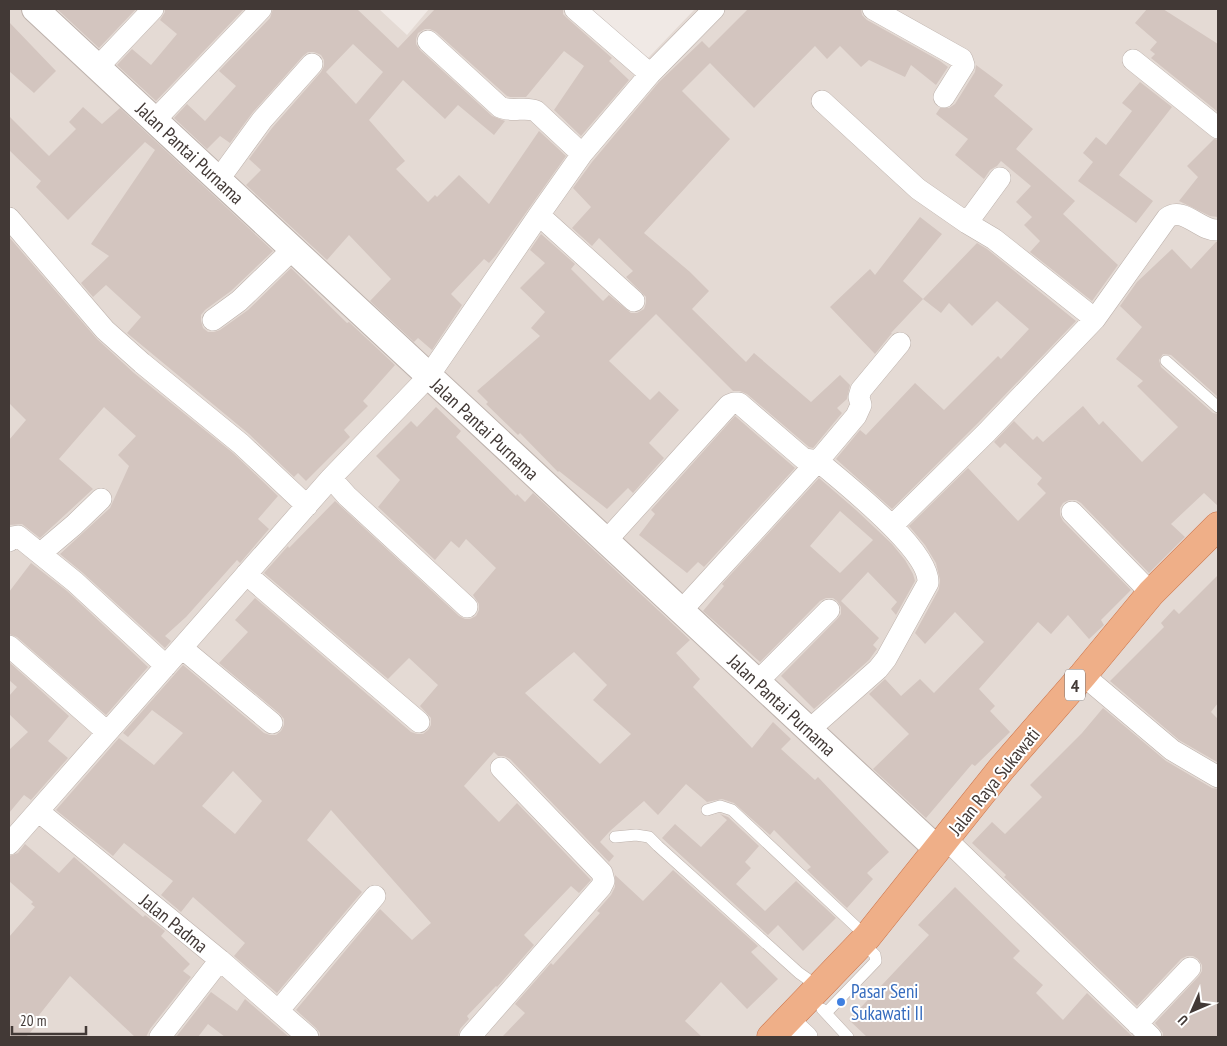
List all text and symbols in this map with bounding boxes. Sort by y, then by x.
street label: Jalan Pantai Purnama [130,96,249,209]
street label: Jalan Pantai Purnama [425,372,544,485]
street label: Jalan Pantai Purnama [722,648,841,761]
road number: 4 [1065,670,1085,700]
street label: Jalan Raya Sukawati [943,722,1045,840]
street label: Jalan Padma [134,888,213,958]
place label: Pasar Seni Sukawati II [851,979,923,1025]
north arrow [1167,986,1217,1036]
marker: Pasar Seni Sukawati II [835,996,847,1008]
scale bar [12,1004,86,1036]
text: 20 m [20,1011,46,1030]
text: U [1174,1011,1192,1029]

